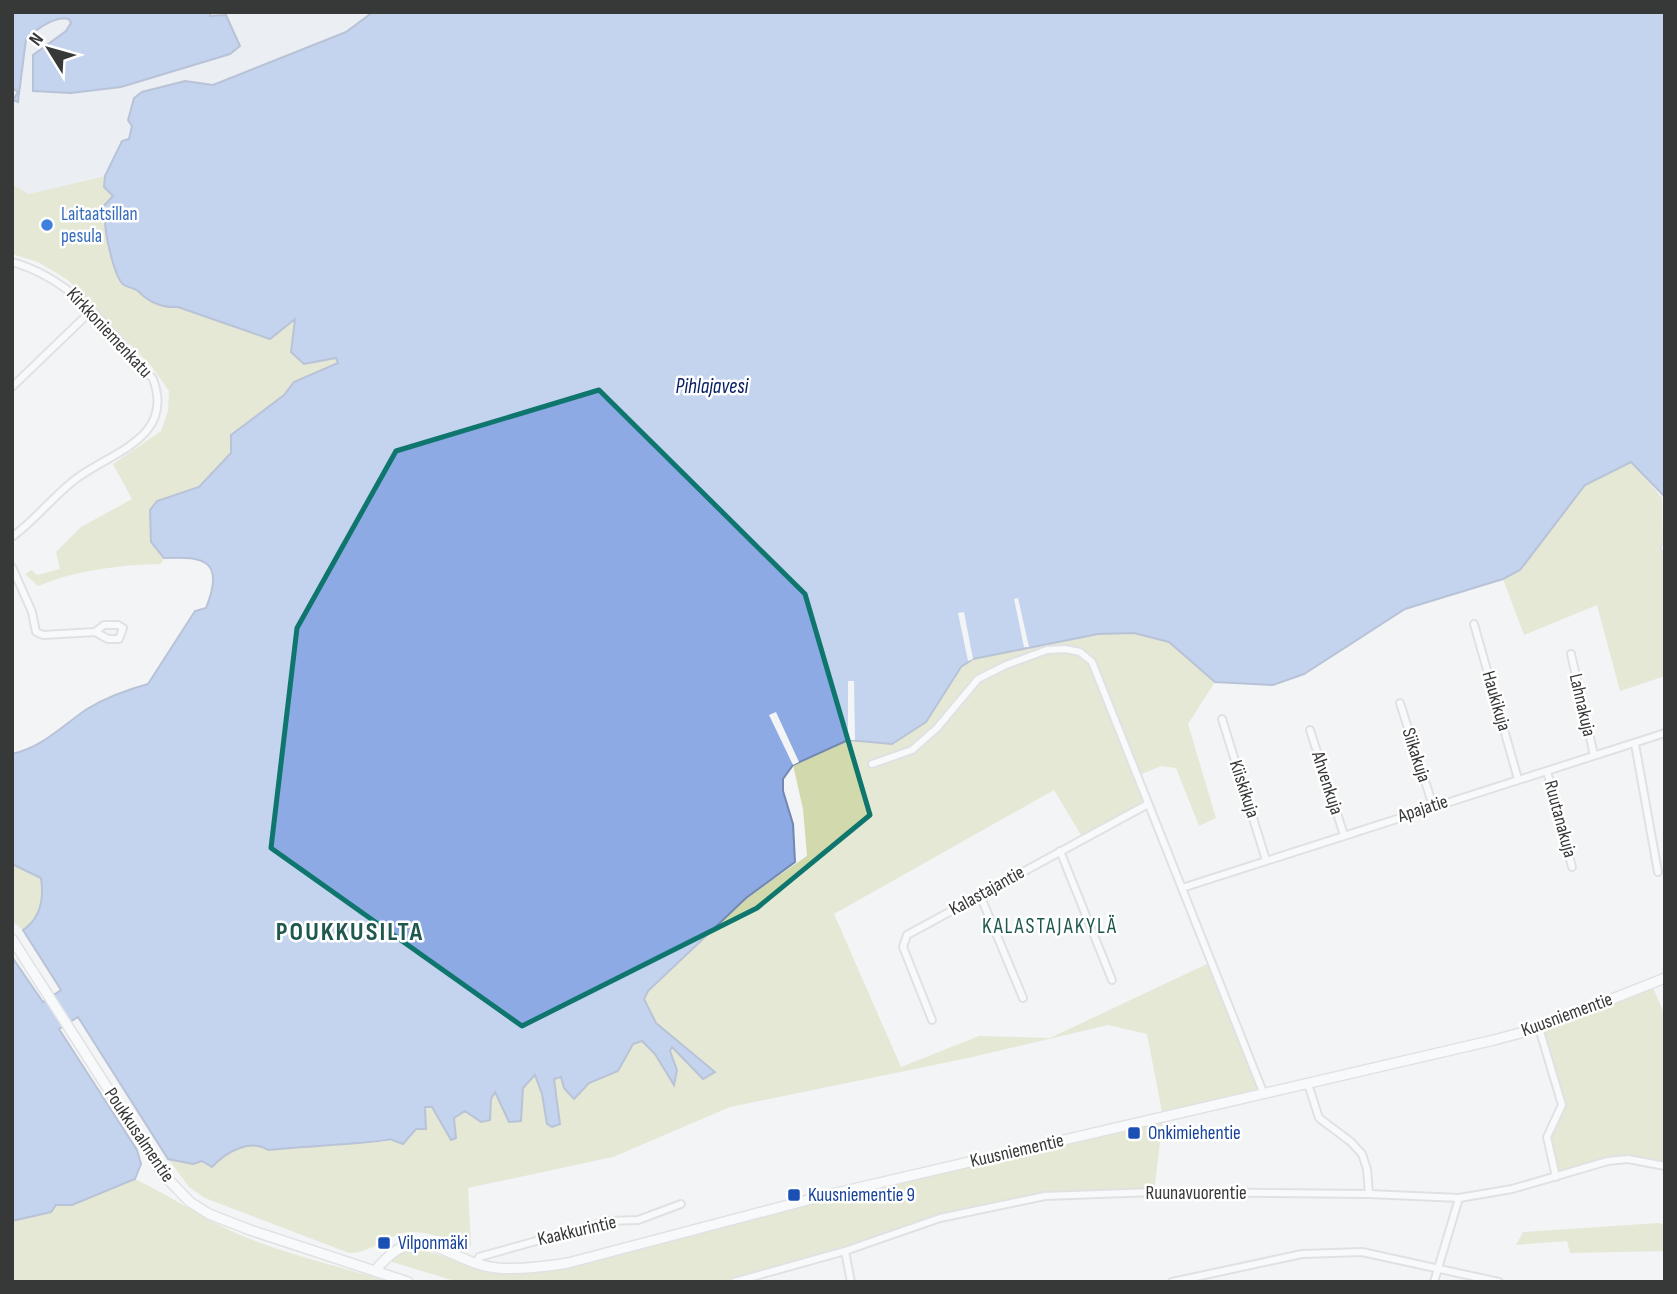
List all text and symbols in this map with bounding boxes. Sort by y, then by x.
north arrow [14,14,84,84]
text: N [24,29,49,51]
place label: Laitaatsillan pesula [61,203,138,248]
marker: Laitaatsillan pesula [39,217,55,233]
street label: Kirkkoniemenkatu [61,283,157,383]
water label: Pihlajavesi [676,374,750,399]
street label: Haukikuja [1476,668,1516,734]
street label: Lahnakuja [1564,671,1600,739]
street label: Siikakuja [1396,725,1436,785]
street label: Ahvenkuja [1306,747,1348,818]
street label: Kiiskikuja [1224,757,1264,821]
street label: Ruutanakuja [1539,778,1581,860]
street label: Apajatie [1394,790,1451,828]
street label: Kalastajantie [945,861,1029,921]
district label: KALASTAJAKYLÄ [982,914,1118,939]
district label: POUKKUSILTA [276,917,424,948]
street label: Kuusniementie [1518,988,1616,1042]
street label: Poukkusalmentie [99,1083,179,1187]
place label: Onkimiehentie [1148,1122,1241,1145]
marker: Onkimiehentie [1126,1125,1142,1141]
street label: Kuusniementie [968,1129,1066,1173]
street label: Ruunavuorentie [1145,1182,1247,1205]
place label: Kuusniementie 9 [808,1184,915,1207]
marker: Kuusniementie 9 [786,1187,802,1203]
street label: Kaakkurintie [536,1211,618,1251]
place label: Vilponmäki [398,1232,468,1255]
marker: Vilponmäki [376,1235,392,1251]

